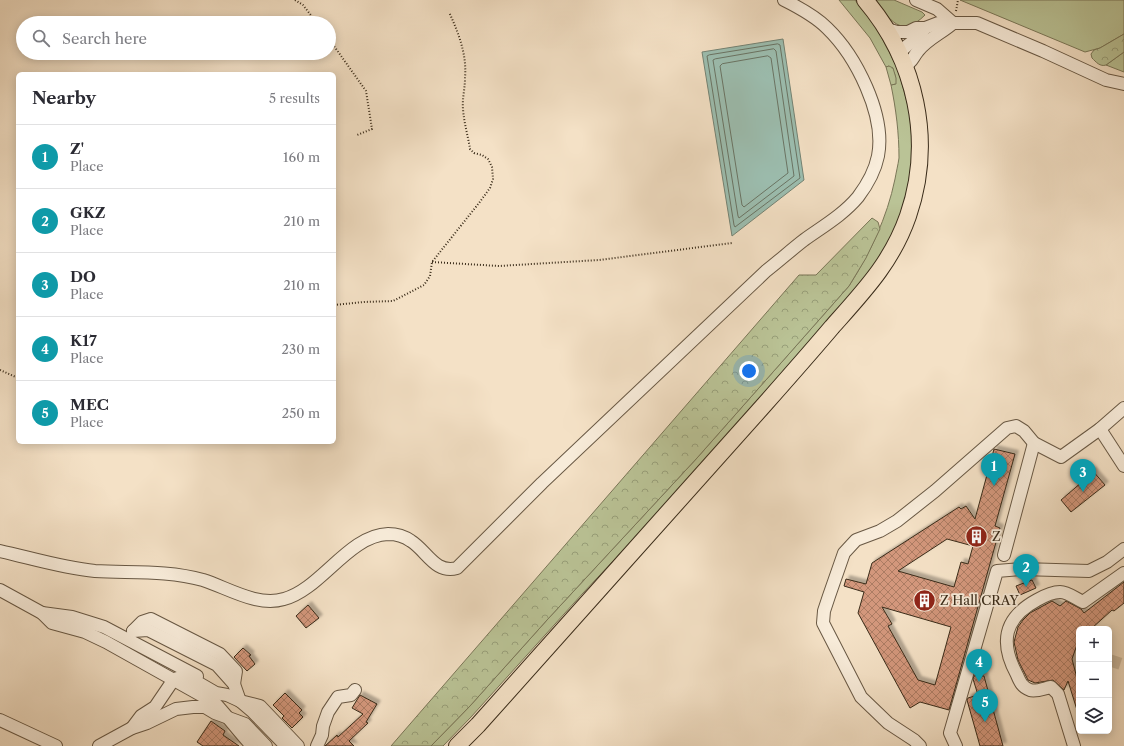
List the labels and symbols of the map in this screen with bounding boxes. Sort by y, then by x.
your location [739,361,759,381]
pin: 1 [981,453,1007,486]
pin: 3 [1070,459,1096,492]
building icon: Z [963,523,989,549]
place label: Z [992,528,1001,544]
pin: 2 [1013,554,1039,587]
building icon: Z Hall CRAY [911,587,937,613]
place label: Z Hall CRAY [940,592,1020,608]
pin: 4 [966,649,992,682]
pin: 5 [972,689,998,722]

